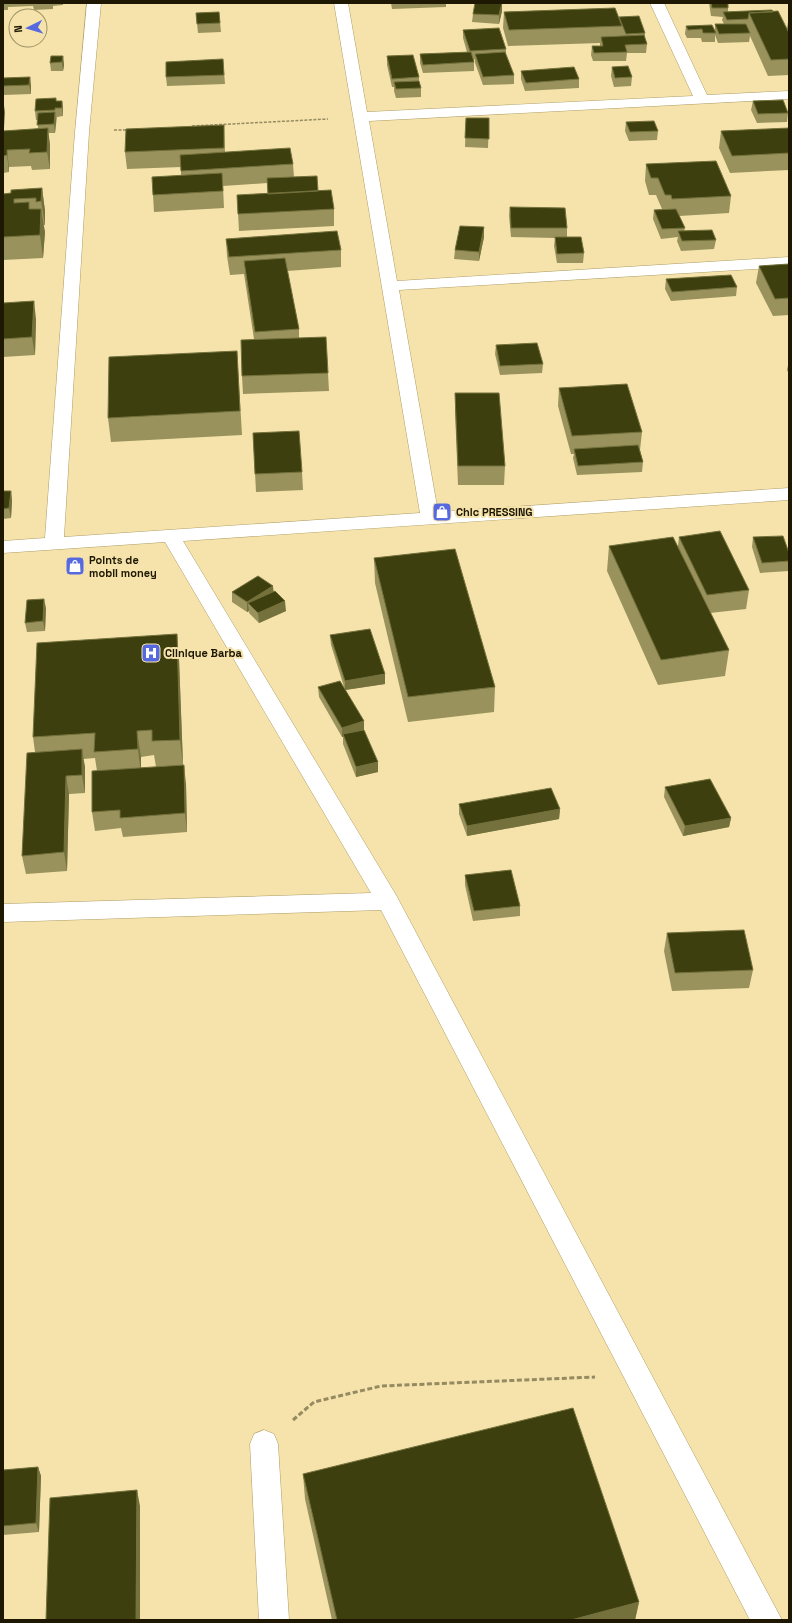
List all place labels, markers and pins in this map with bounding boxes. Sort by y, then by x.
shop icon: Chic PRESSING [431,501,453,523]
place label: Chic PRESSING [456,505,533,519]
place label: Points de mobil money [89,553,157,580]
shop icon: Points de mobil money [64,555,86,577]
hospital icon: Clinique Barba [140,642,162,664]
place label: Clinique Barba [165,646,243,660]

